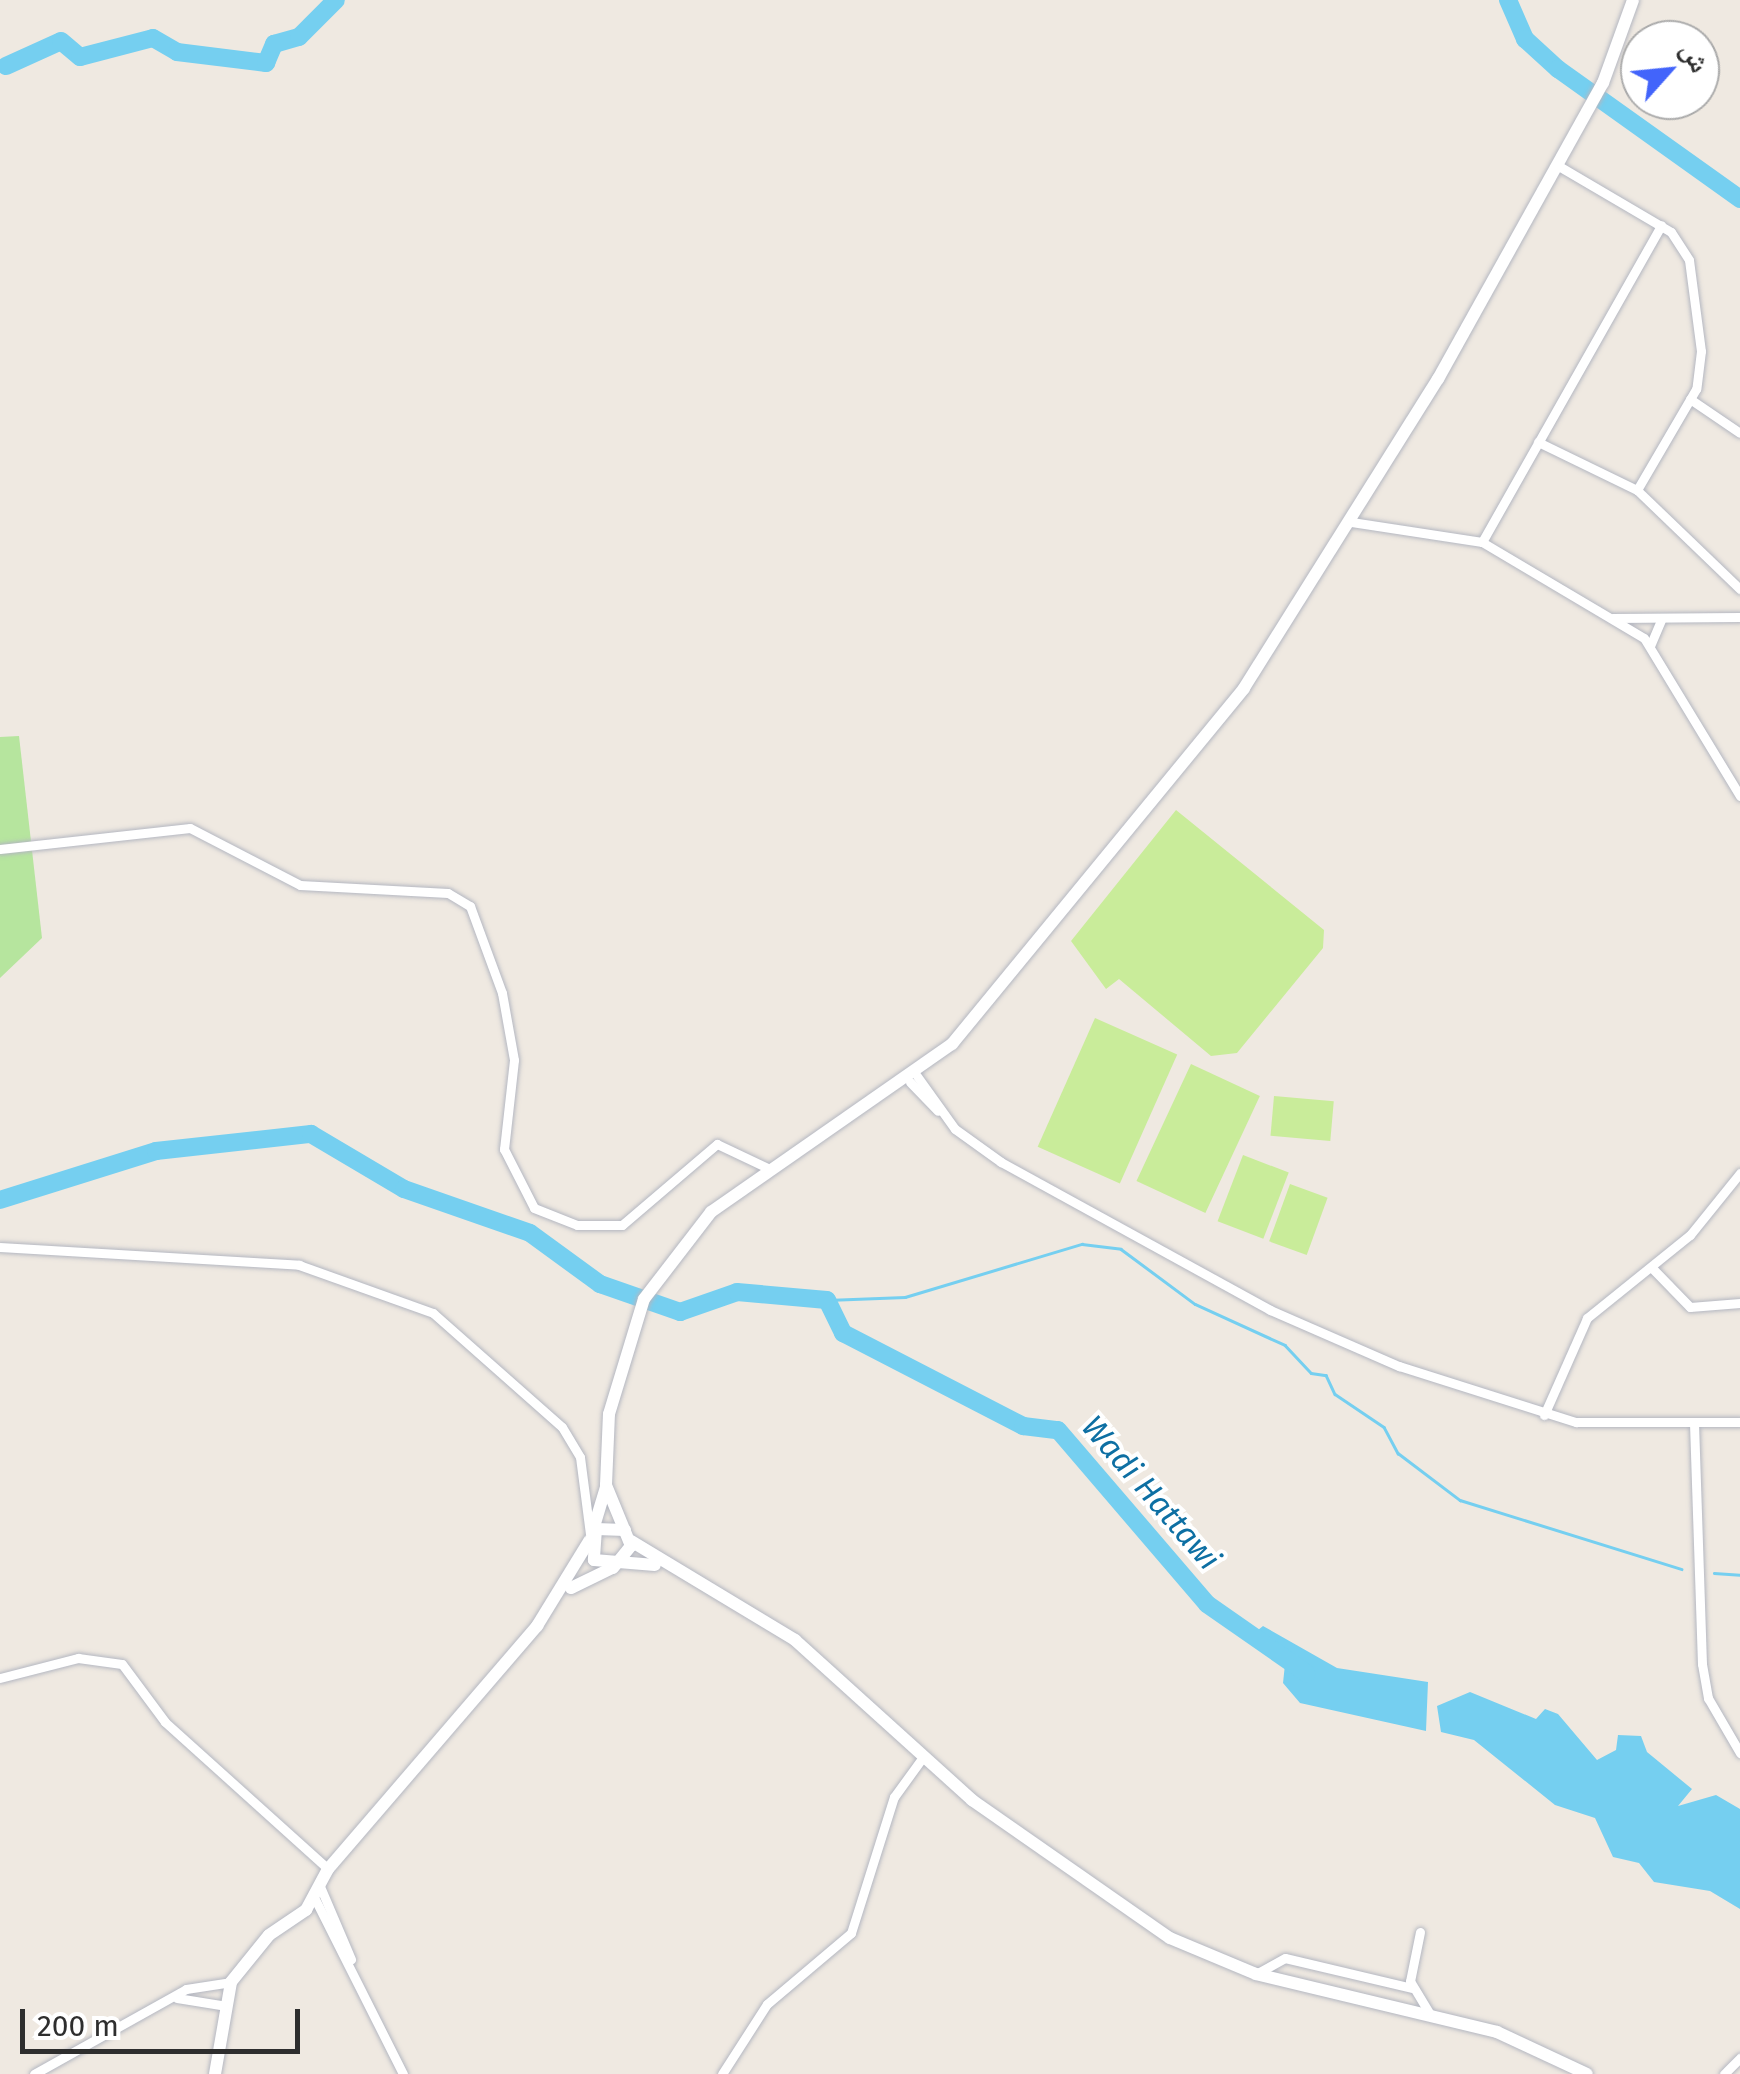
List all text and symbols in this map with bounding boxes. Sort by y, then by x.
north arrow [1620,20,1720,120]
text: ش [1674,36,1717,78]
water label: Wadi Hattawi [1074,1408,1228,1578]
scale bar [25,1989,305,2051]
text: 200 m [37,2008,119,2044]

